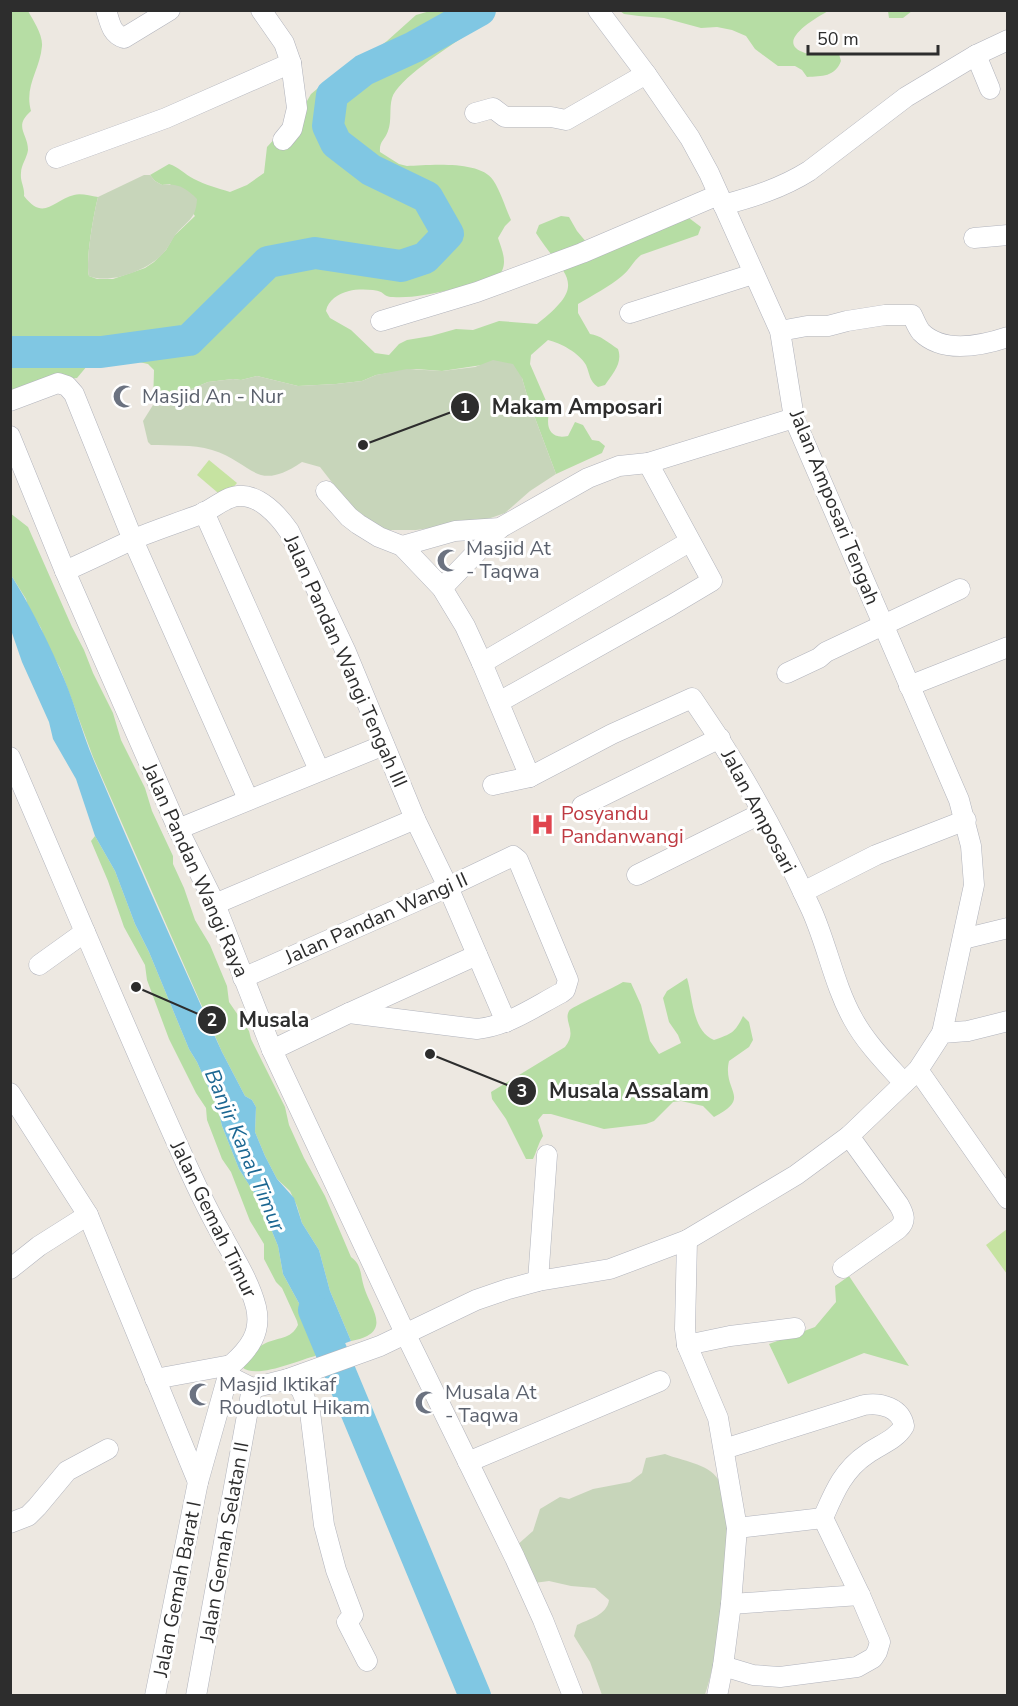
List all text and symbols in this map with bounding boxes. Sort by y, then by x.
scale bar [808,18,938,56]
text: 50 m [817,27,859,51]
mosque icon: Masjid An - Nur [111,383,137,409]
place label: Masjid An - Nur [142,383,283,410]
callout: Makam Amposari [450,387,674,426]
text: Makam Amposari [492,393,662,421]
text: 1 [460,395,470,419]
street label: Jalan Amposari Tengah [783,405,886,609]
street label: Jalan Pandan Wangi Tengah III [277,530,414,792]
place label: Masjid At - Taqwa [466,535,552,585]
mosque icon: Masjid At - Taqwa [435,547,461,573]
street label: Jalan Amposari [714,744,803,878]
street label: Jalan Pandan Wangi Raya [136,758,255,982]
place label: Posyandu Pandanwangi [561,800,684,850]
hospital icon: Posyandu Pandanwangi [530,811,556,837]
street label: Jalan Pandan Wangi II [280,866,472,971]
callout: Musala [197,1001,321,1040]
text: Musala [239,1006,309,1034]
text: 2 [207,1008,217,1032]
water label: Banjir Kanal Timur [198,1065,292,1236]
callout: Musala Assalam [507,1071,721,1110]
text: Musala Assalam [549,1077,709,1105]
text: 3 [517,1079,527,1103]
street label: Jalan Gemah Timur [163,1135,263,1302]
place label: Masjid Iktikaf Roudlotul Hikam [219,1371,370,1421]
place label: Musala At - Taqwa [445,1379,538,1429]
mosque icon: Masjid Iktikaf Roudlotul Hikam [188,1382,214,1408]
mosque icon: Musala At - Taqwa [414,1390,440,1416]
street label: Jalan Gemah Selatan II [193,1440,255,1646]
street label: Jalan Gemah Barat I [147,1499,208,1680]

